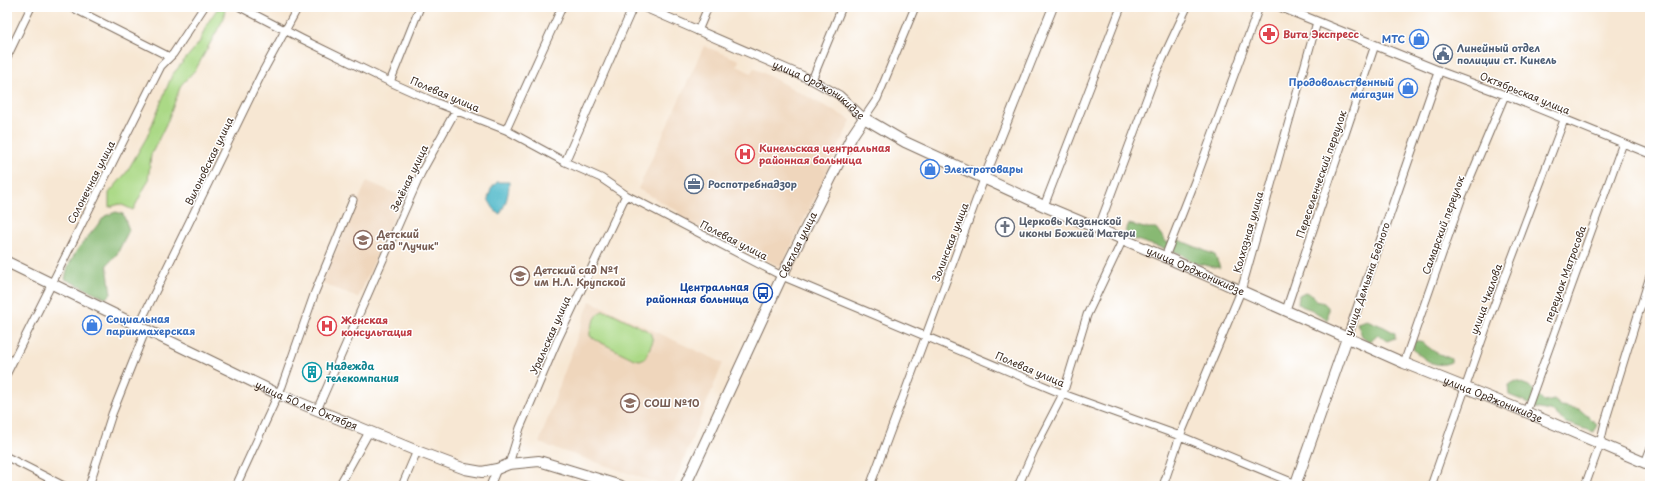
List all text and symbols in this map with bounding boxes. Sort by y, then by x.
pharmacy icon: Вита Экспресс [1258,23,1280,45]
place label: Вита Экспресс [1283,26,1359,41]
shop icon: МТС [1408,28,1430,50]
place label: МТС [1382,31,1406,46]
place label: Линейный отдел полиции ст. Кинель [1457,40,1557,67]
public building icon: Линейный отдел полиции ст. Кинель [1432,43,1454,65]
street label: улица Орджоникидзе [771,56,869,123]
street label: Октябрьская улица [1478,68,1573,118]
street label: Полевая улица [408,72,483,115]
place label: Продовольственный магазин [1289,74,1394,101]
shop icon: Продовольственный магазин [1397,77,1419,99]
street label: Переселенческий переулок [1292,108,1350,240]
street label: Вилоновская улица [181,114,237,207]
street label: Солонечная улица [63,137,118,226]
place label: Кинельская центральная районная больница [759,140,891,167]
street label: Зелёная улица [386,141,432,214]
hospital icon: Кинельская центральная районная больница [734,143,756,165]
shop icon: Электротовары [919,158,941,180]
place label: Электротовары [944,161,1023,176]
office icon: Роспотребнадзор [683,173,705,195]
street label: Самарский переулок [1418,173,1468,277]
place label: Роспотребнадзор [708,176,797,191]
street label: Колхозная улица [1229,189,1267,274]
street label: Золинская улица [928,200,972,283]
street label: Светлая улица [774,208,820,281]
place label: Церковь Казанской иконы Божией Матери [1019,213,1135,240]
street label: Полевая улица [698,216,771,263]
church icon: Церковь Казанской иконы Божией Матери [994,216,1016,238]
street label: улица Демьяна Бедного [1340,220,1393,338]
street label: переулок Матросова [1540,222,1590,325]
place label: Детский сад "Лучик" [376,226,439,254]
school or university icon: Детский сад "Лучик" [352,229,374,251]
street label: улица Орджоникидзе [1145,242,1248,299]
street label: улица Чкалова [1466,261,1506,336]
place label: Детский сад №1 им Н.Л. Крупской [533,262,626,290]
school or university icon: Детский сад №1 им Н.Л. Крупской [509,265,531,287]
place label: Центральная районная больница [646,279,749,306]
bus stop icon: Центральная районная больница [752,282,774,304]
street label: Уральская улица [526,293,574,376]
place label: Социальная парикмахерская [106,311,195,338]
place label: Женская консультация [340,312,412,340]
shop icon: Социальная парикмахерская [81,314,103,336]
hospital icon: Женская консультация [316,315,338,337]
street label: Полевая улица [993,347,1068,390]
place label: Надежда телекомпания [326,358,399,385]
building icon: Надежда телекомпания [301,361,323,383]
street label: улица Орджоникидзе [1442,372,1546,426]
street label: улица 50 лет Октября [253,376,360,433]
school or university icon: СОШ №10 [619,392,641,414]
place label: СОШ №10 [644,395,700,410]

